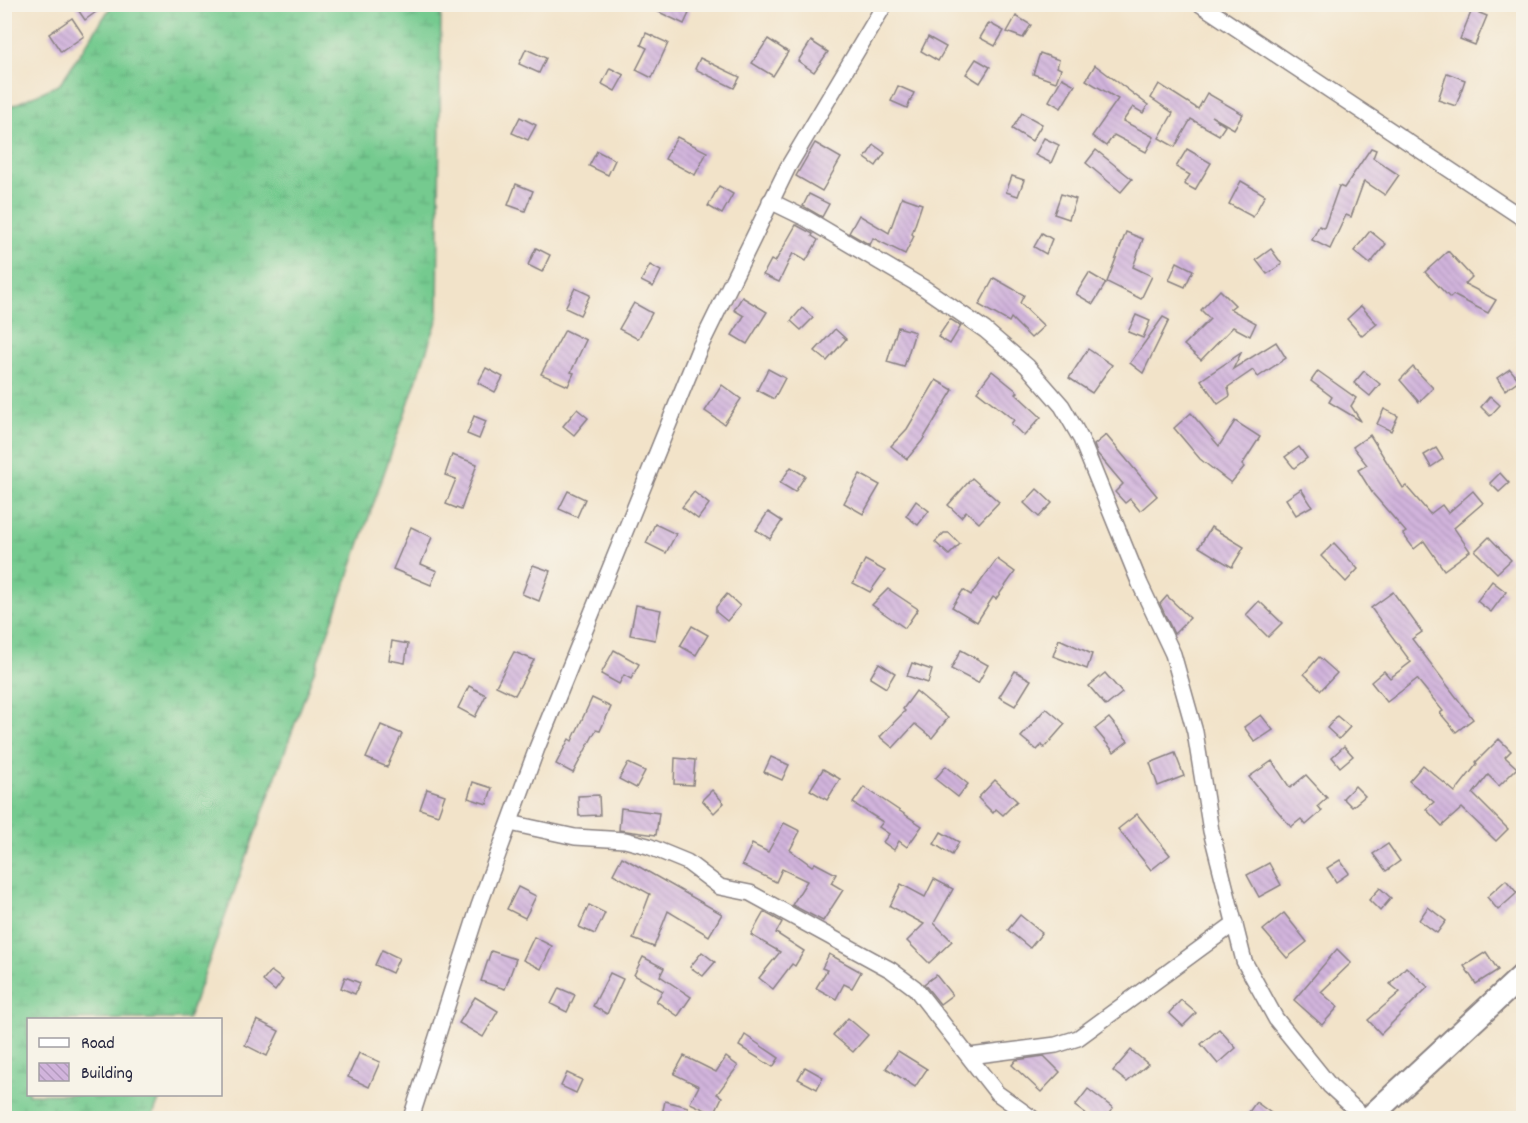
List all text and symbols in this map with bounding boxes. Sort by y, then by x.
legend [27,1018,222,1096]
text: Road [81,1032,115,1057]
text: Building [81,1062,133,1087]

